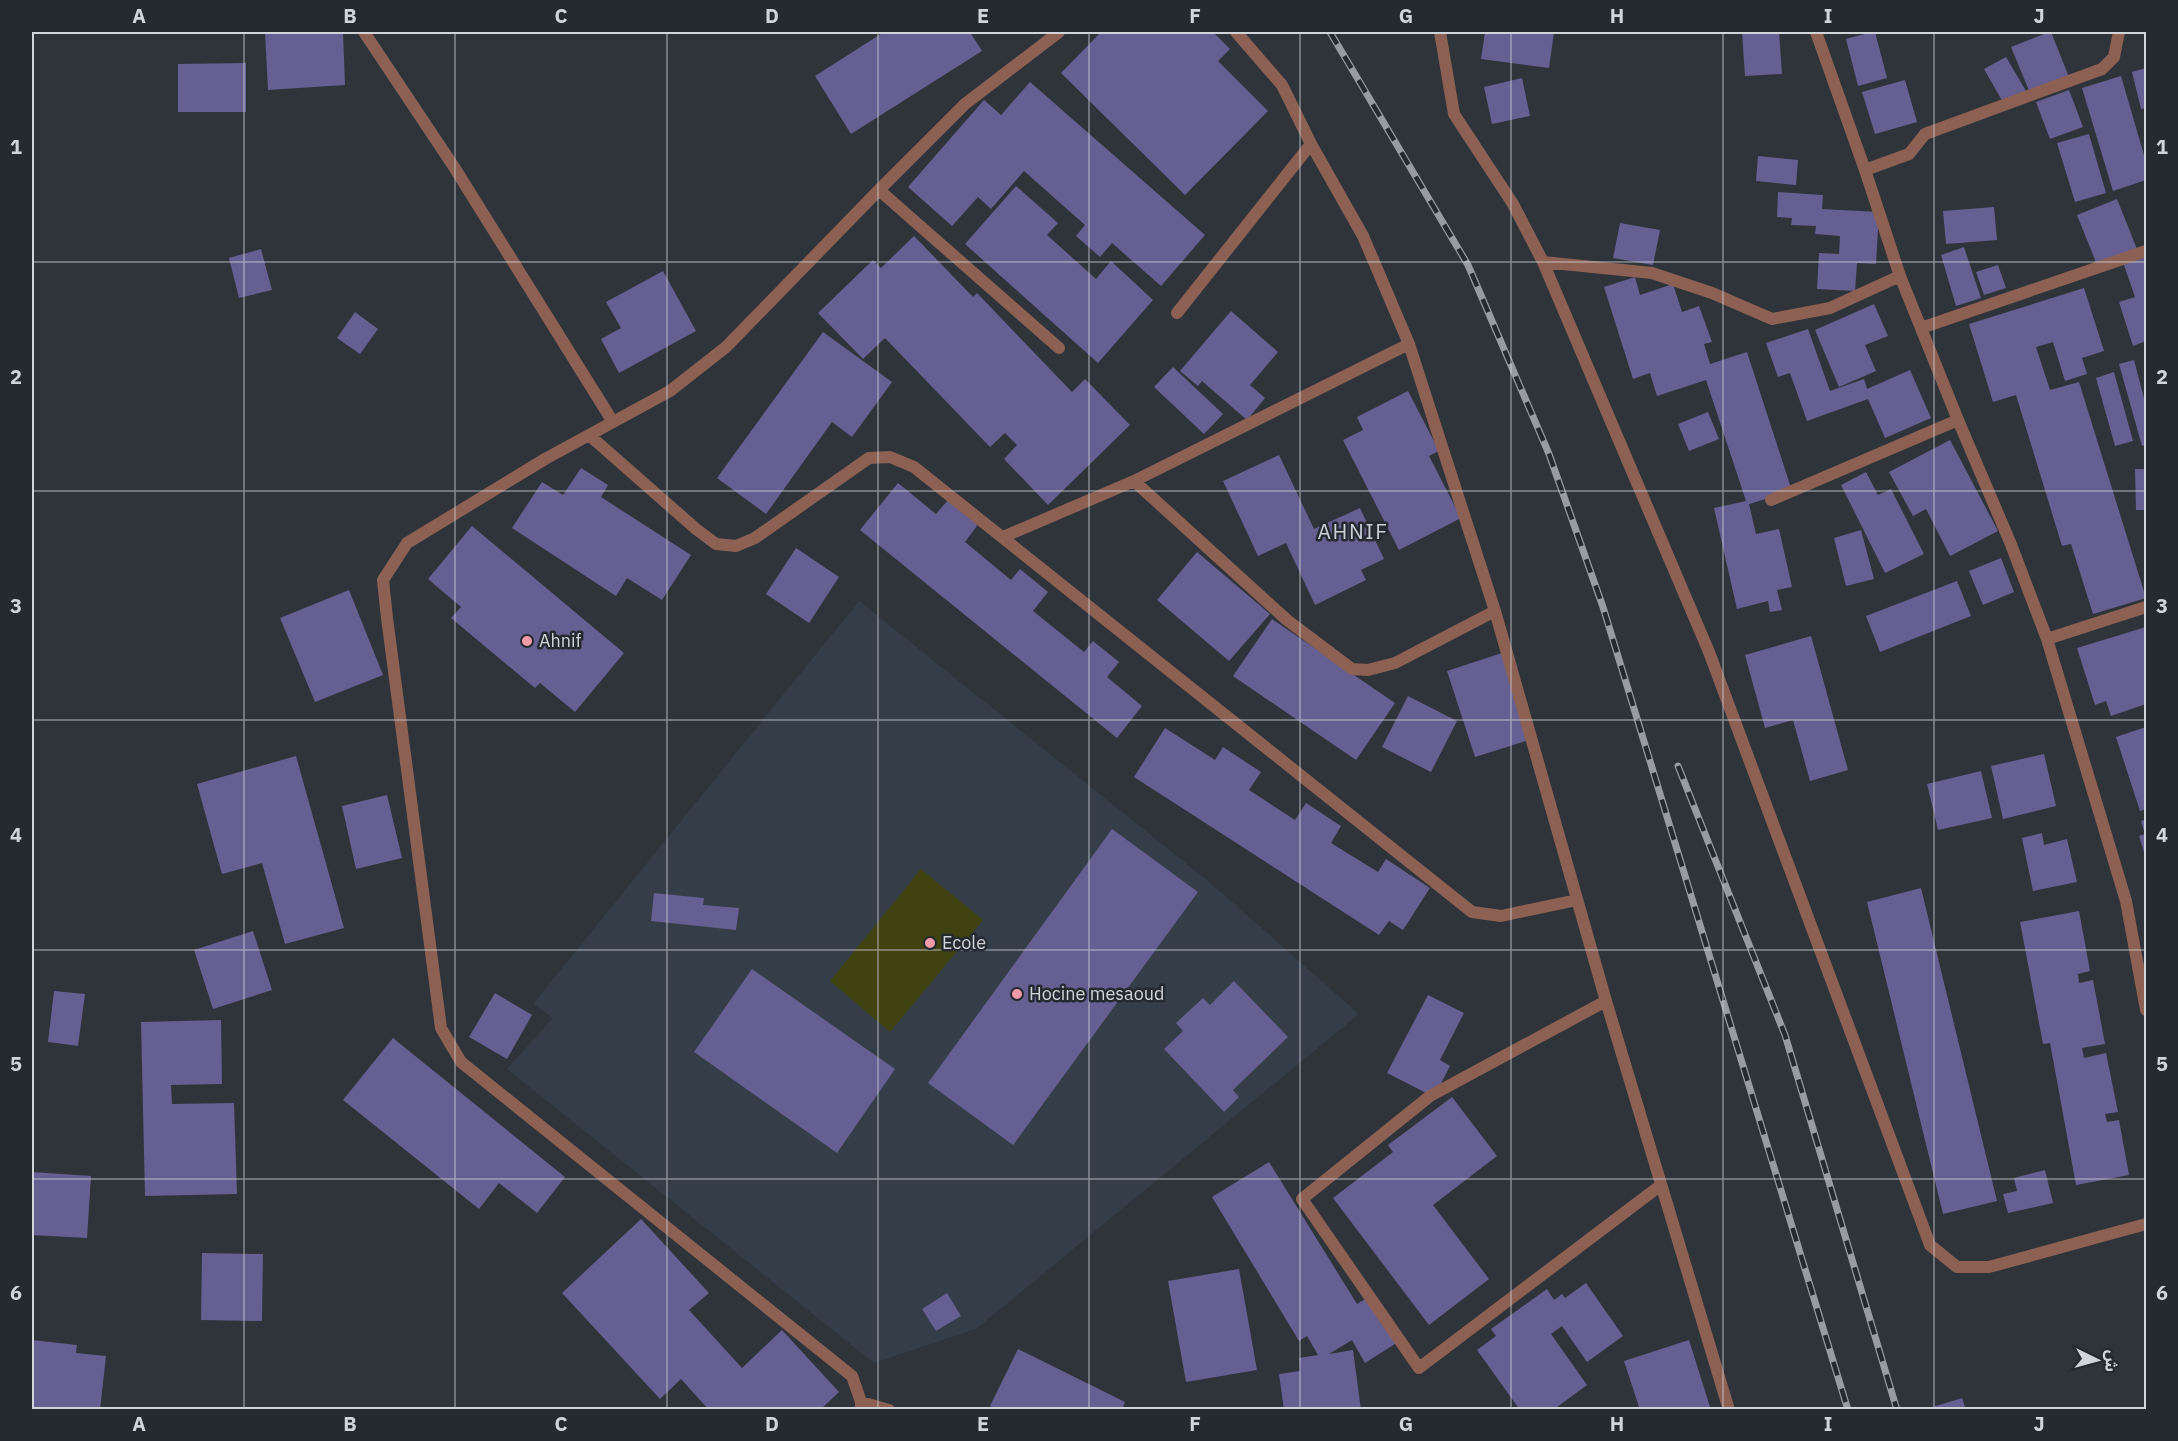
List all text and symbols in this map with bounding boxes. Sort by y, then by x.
text: A [132,2,146,29]
text: B [343,2,357,29]
text: C [554,2,568,29]
text: D [765,2,779,29]
text: E [977,2,989,29]
text: F [1189,2,1201,29]
text: G [1399,2,1413,29]
text: H [1610,2,1624,29]
text: I [1824,2,1832,29]
text: J [2033,2,2045,29]
text: 1 [10,133,22,160]
text: 1 [2156,133,2168,160]
text: 2 [10,363,22,390]
text: 2 [2156,363,2168,390]
district label: AHNIF [1318,517,1388,545]
text: 3 [10,592,22,619]
text: 3 [2156,592,2168,619]
place label: Ahnif [539,629,581,652]
marker: Ahnif [520,634,534,648]
text: 4 [10,821,22,848]
text: 4 [2156,821,2168,848]
place label: Ecole [942,931,986,954]
marker: Ecole [923,936,937,950]
place label: Hocine mesaoud [1029,982,1164,1005]
marker: Hocine mesaoud [1010,987,1024,1001]
text: 5 [10,1050,22,1077]
text: 5 [2156,1050,2168,1077]
text: 6 [10,1279,22,1306]
text: 6 [2156,1279,2168,1306]
north arrow [2067,1330,2127,1390]
text: ش [2101,1350,2123,1373]
text: A [132,1410,146,1437]
text: B [343,1410,357,1437]
text: C [554,1410,568,1437]
text: D [765,1410,779,1437]
text: E [977,1410,989,1437]
text: F [1189,1410,1201,1437]
text: G [1399,1410,1413,1437]
text: H [1610,1410,1624,1437]
text: I [1824,1410,1832,1437]
text: J [2033,1410,2045,1437]

